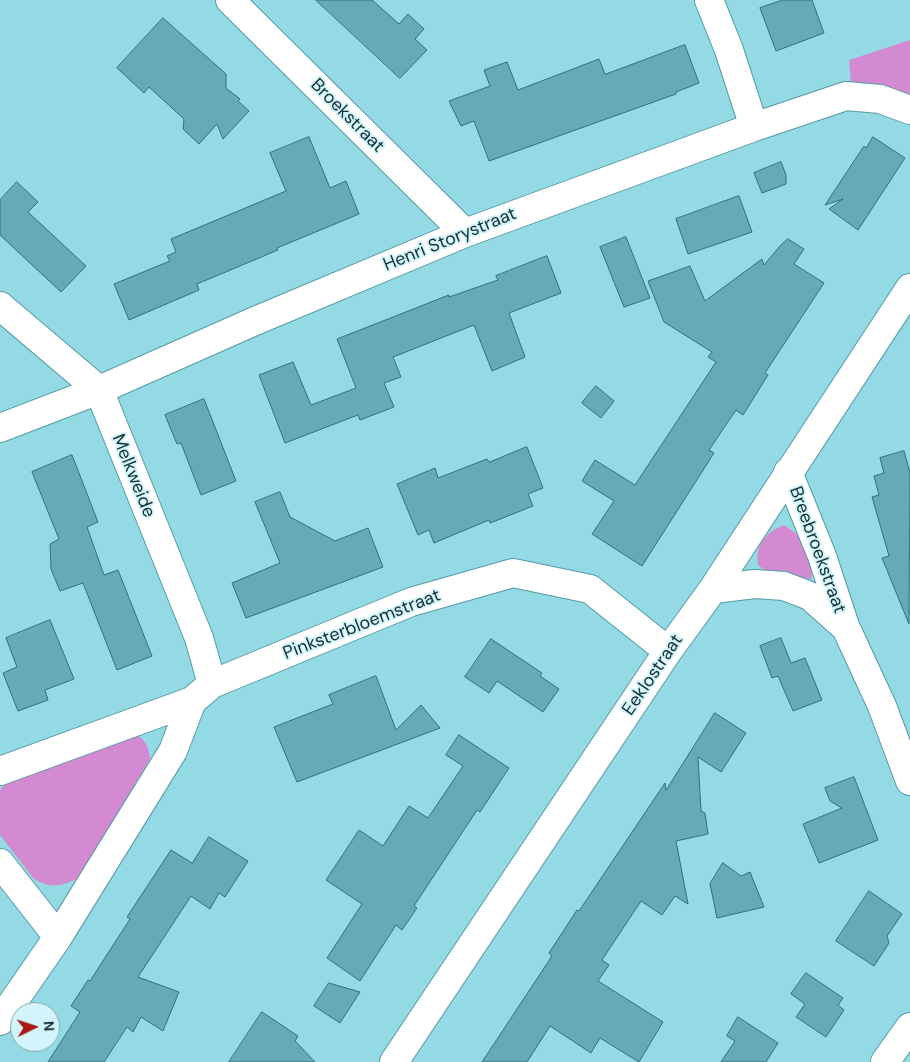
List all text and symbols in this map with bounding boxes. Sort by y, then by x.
street label: Broekstraat [306,75,388,157]
street label: Henri Storystraat [380,204,520,276]
street label: Melkweide [107,431,159,521]
street label: Breebroekstraat [784,484,850,616]
street label: Pinksterbloemstraat [280,585,444,665]
street label: Eeklostraat [618,630,688,720]
north arrow [10,1002,60,1052]
text: N [40,1020,58,1032]

